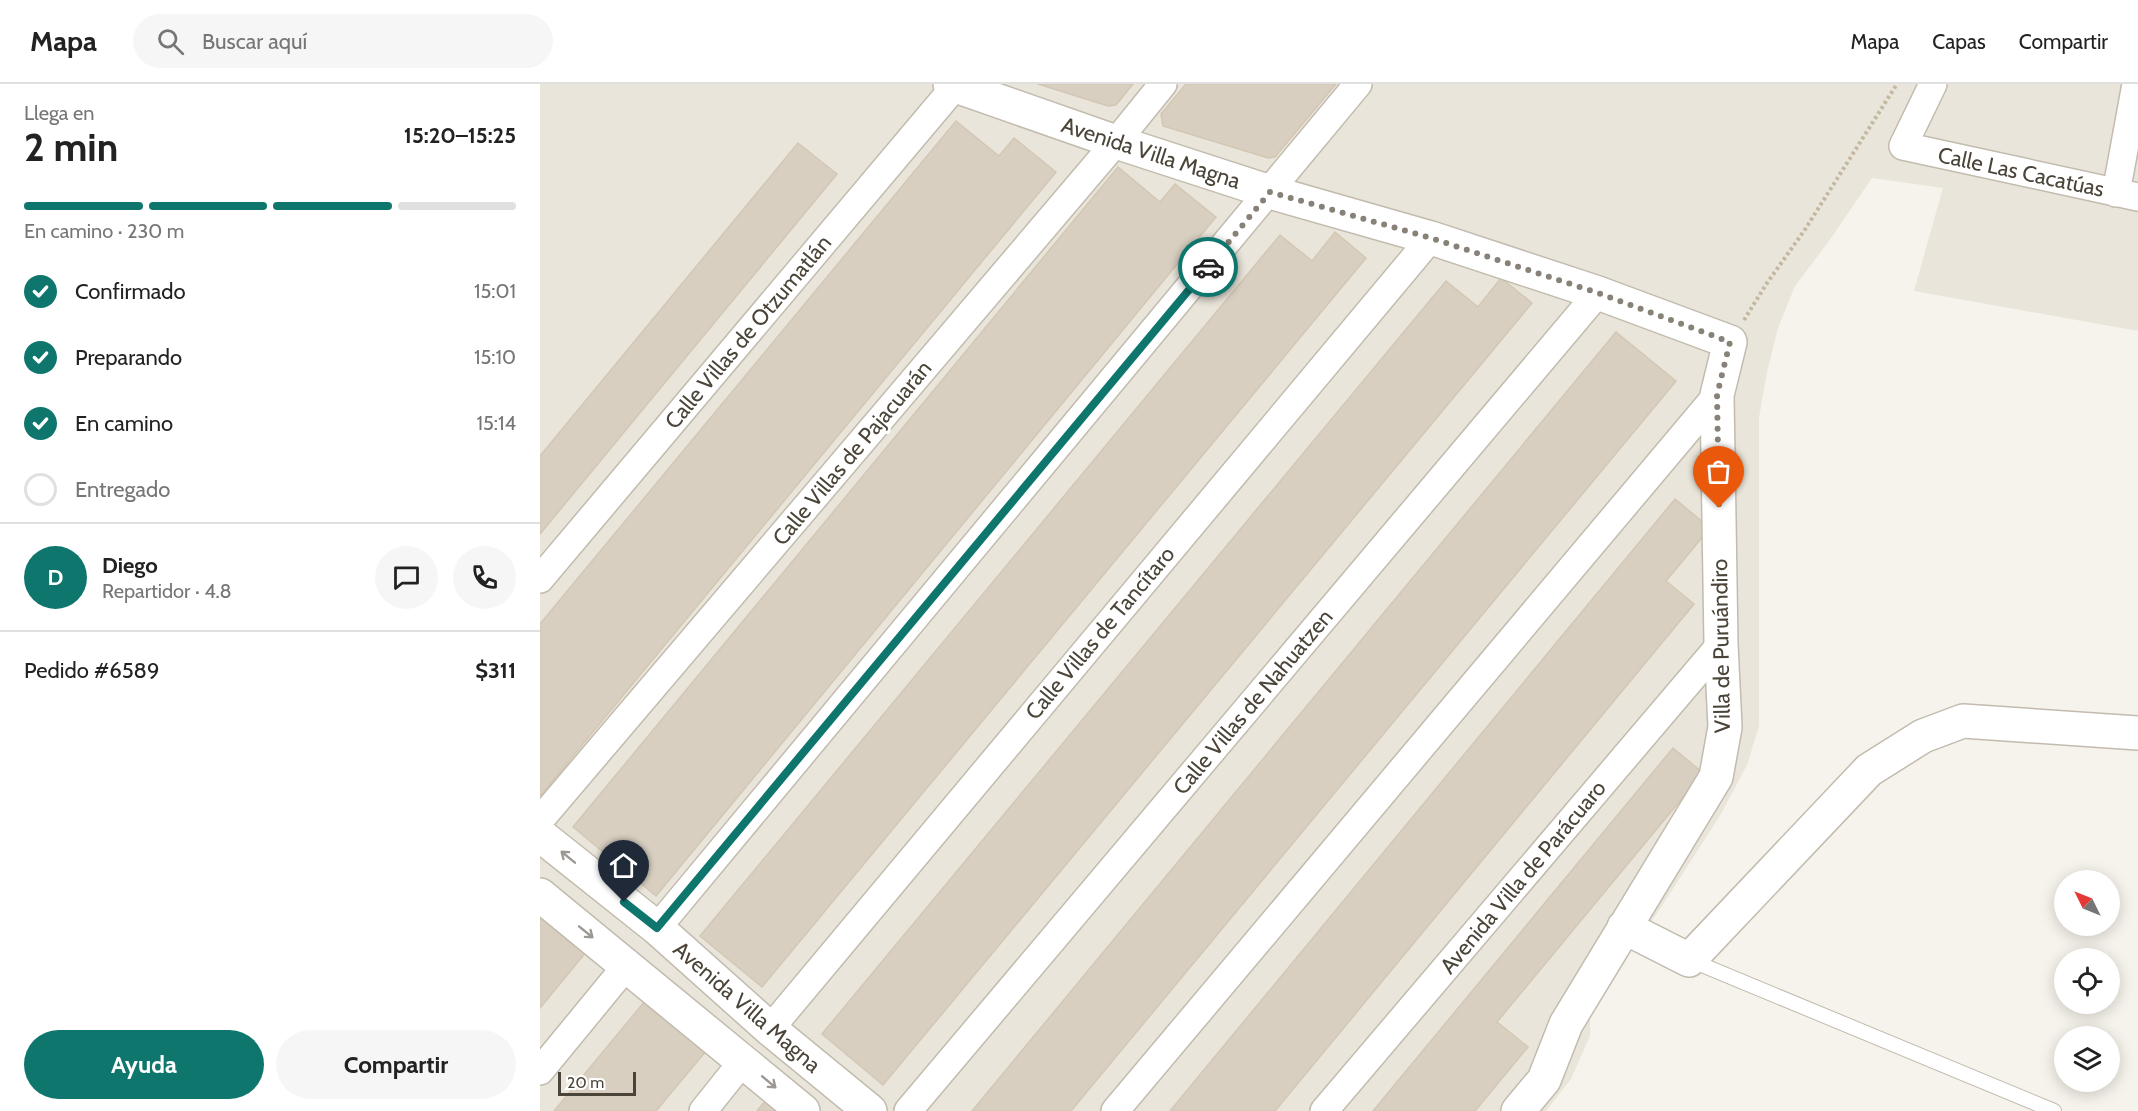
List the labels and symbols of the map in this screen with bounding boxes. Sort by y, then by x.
street label: Avenida Villa Magna [1058,111,1244,195]
street label: Calle Las Cacatúas [1935,141,2107,203]
street label: Calle Villas de Otzumatlán [659,230,837,434]
courier [1178,237,1238,297]
street label: Calle Villas de Pajacuarán [767,355,937,551]
pin [1693,446,1744,508]
street label: Calle Villas de Tancítaro [1020,541,1180,725]
street label: Villa de Puruándiro [1706,559,1736,733]
street label: Calle Villas de Nahuatzen [1168,604,1338,800]
street label: Avenida Villa de Parácuaro [1434,775,1612,979]
pin [598,840,649,902]
one-way arrow [560,851,576,864]
north arrow [2054,870,2120,936]
one-way arrow [577,925,593,938]
street label: Avenida Villa Magna [668,936,827,1079]
scale bar [558,1069,636,1096]
one-way arrow [761,1076,777,1089]

